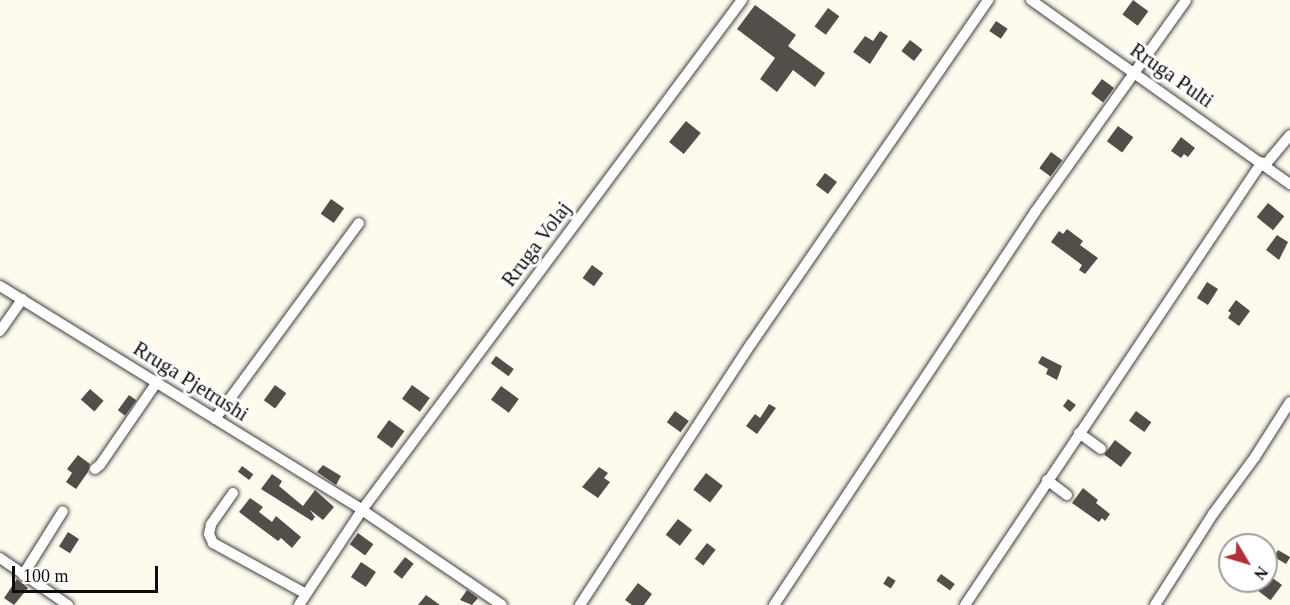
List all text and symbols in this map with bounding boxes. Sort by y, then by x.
street label: Rruga Pulti [1125,37,1219,113]
street label: Rruga Volaj [496,196,576,292]
street label: Rruga Pjetrushi [129,336,253,426]
north arrow [1218,533,1278,593]
scale bar [15,554,160,592]
text: N [1251,563,1271,583]
text: 100 m [23,566,69,586]

